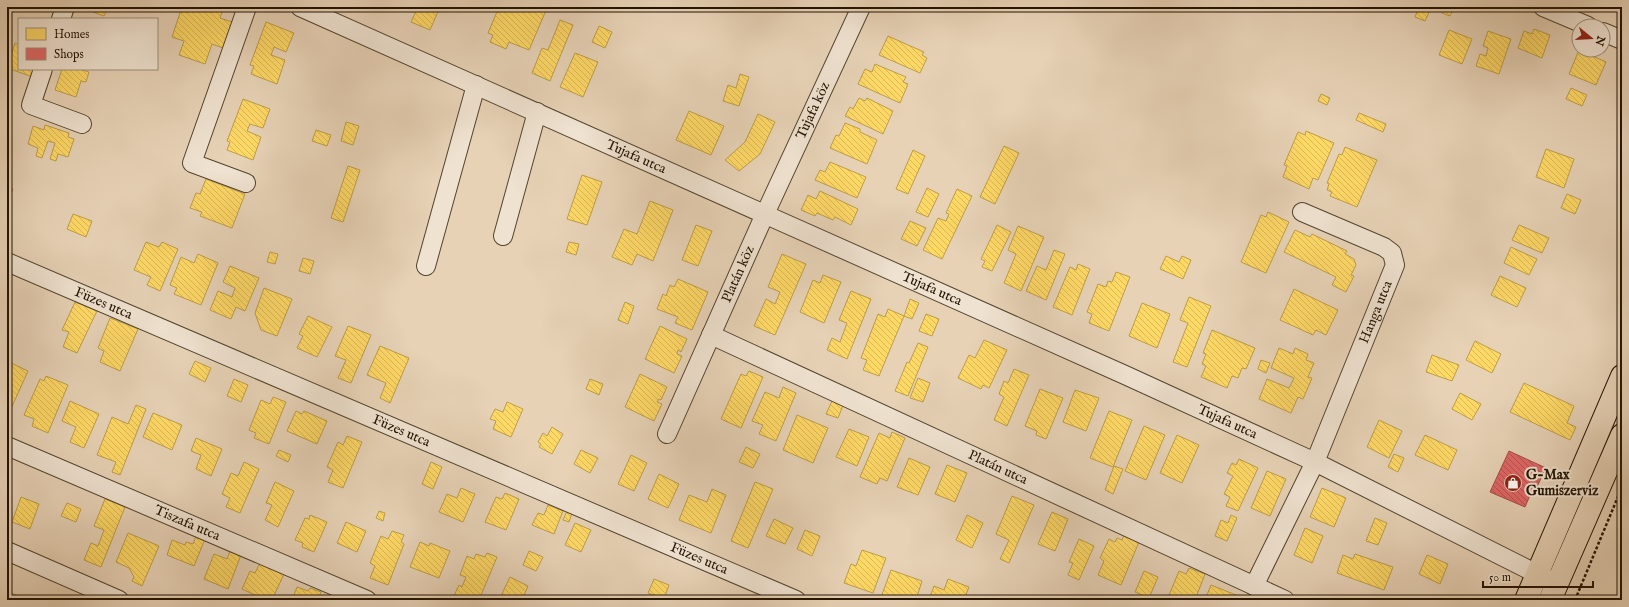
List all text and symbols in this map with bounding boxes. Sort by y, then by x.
legend [18,18,158,70]
north arrow [1571,18,1611,58]
text: Homes [54,27,90,42]
text: N [1591,33,1608,48]
text: Shops [54,47,84,63]
street label: Tujafa köz [792,78,834,142]
street label: Tujafa utca [603,136,670,179]
street label: Platán köz [718,242,759,306]
street label: Tujafa utca [899,268,966,311]
street label: Hanga utca [1355,277,1397,346]
street label: Füzes utca [72,283,136,324]
street label: Tujafa utca [1195,400,1261,444]
street label: Füzes utca [370,411,434,452]
street label: Platán utca [965,446,1031,489]
place label: G-Max Gumiszerviz [1526,466,1599,500]
shop icon: G-Max Gumiszerviz [1503,473,1523,493]
street label: Tiszafa utca [152,501,224,545]
street label: Füzes utca [668,538,732,579]
scale bar [1483,563,1593,589]
text: 50 m [1489,570,1511,585]

